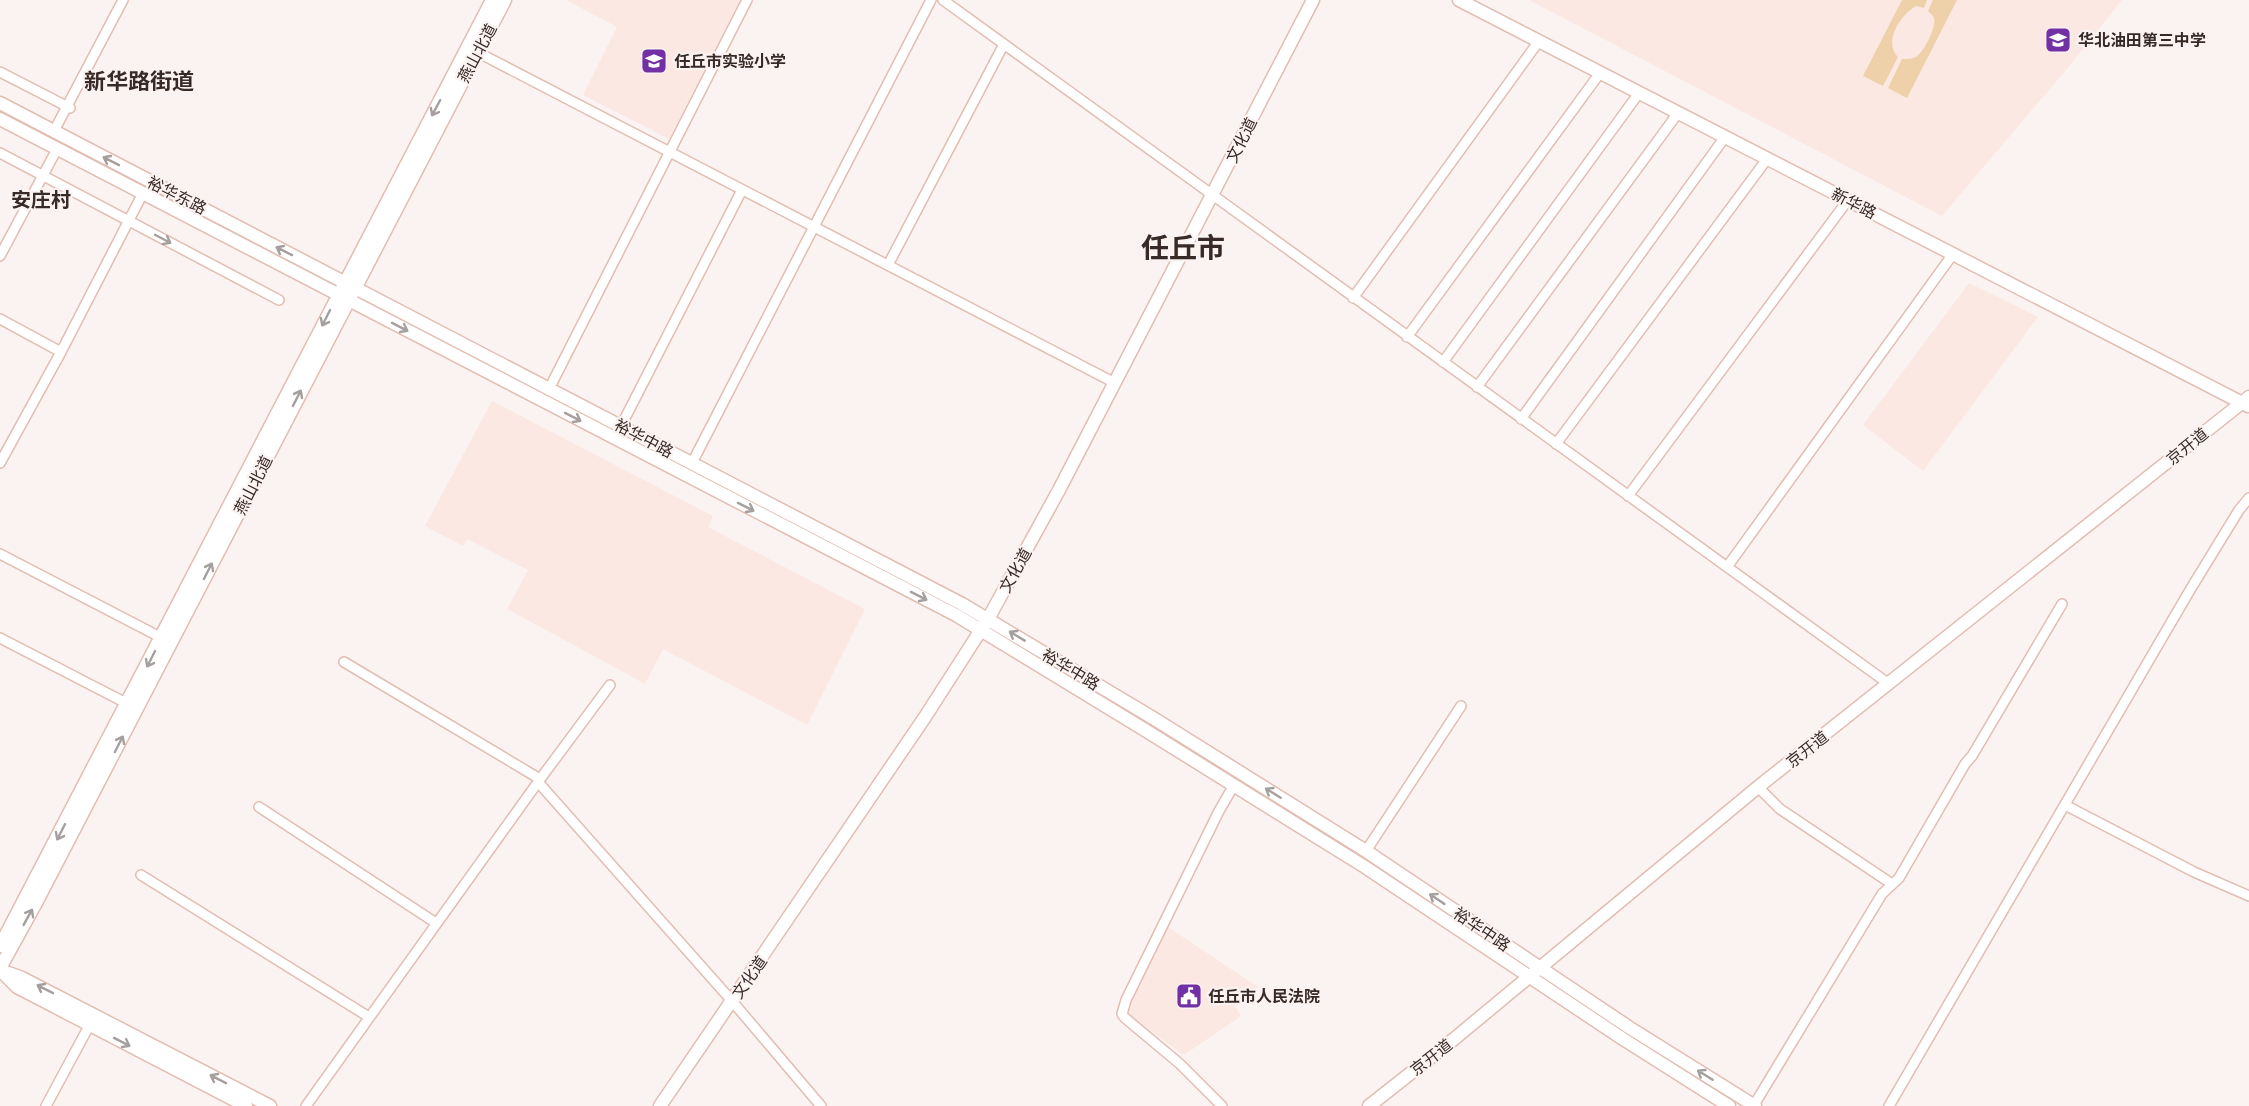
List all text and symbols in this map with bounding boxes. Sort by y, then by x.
street label: 燕山北道 [453,20,502,86]
school or university icon: 华北油田第三中学 [2043,25,2073,55]
place label: 华北油田第三中学 [2078,30,2206,51]
school or university icon: 任丘市实验小学 [639,46,669,76]
place label: 任丘市实验小学 [674,51,786,72]
district label: 新华路街道 [84,67,194,96]
one-way arrow [430,98,441,116]
street label: 文化道 [1221,114,1262,166]
one-way arrow [103,155,120,167]
street label: 裕华东路 [143,172,210,219]
street label: 新华路 [1828,183,1880,224]
district label: 安庄村 [11,187,71,213]
district label: 任丘市 [1141,230,1225,267]
one-way arrow [154,234,172,245]
one-way arrow [276,245,293,257]
one-way arrow [320,309,332,327]
one-way arrow [391,321,408,333]
one-way arrow [292,389,304,407]
one-way arrow [564,411,581,423]
street label: 裕华中路 [611,414,677,463]
street label: 京开道 [2162,423,2213,470]
street label: 燕山北道 [230,452,277,519]
one-way arrow [737,501,755,513]
street label: 文化道 [995,544,1036,596]
one-way arrow [203,563,215,581]
one-way arrow [910,591,928,602]
one-way arrow [1009,630,1026,642]
street label: 裕华中路 [1038,644,1104,695]
one-way arrow [145,650,156,668]
street label: 京开道 [1782,726,1833,772]
one-way arrow [113,736,125,754]
one-way arrow [1265,787,1282,799]
one-way arrow [55,823,66,841]
one-way arrow [1429,893,1446,905]
street label: 裕华中路 [1449,903,1514,956]
one-way arrow [22,909,34,926]
street label: 文化道 [727,952,772,1003]
public building icon: 任丘市人民法院 [1174,981,1204,1011]
one-way arrow [36,983,54,995]
place label: 任丘市人民法院 [1208,986,1320,1007]
street label: 京开道 [1406,1034,1457,1080]
one-way arrow [112,1037,130,1049]
one-way arrow [1697,1069,1714,1081]
one-way arrow [210,1073,228,1084]

